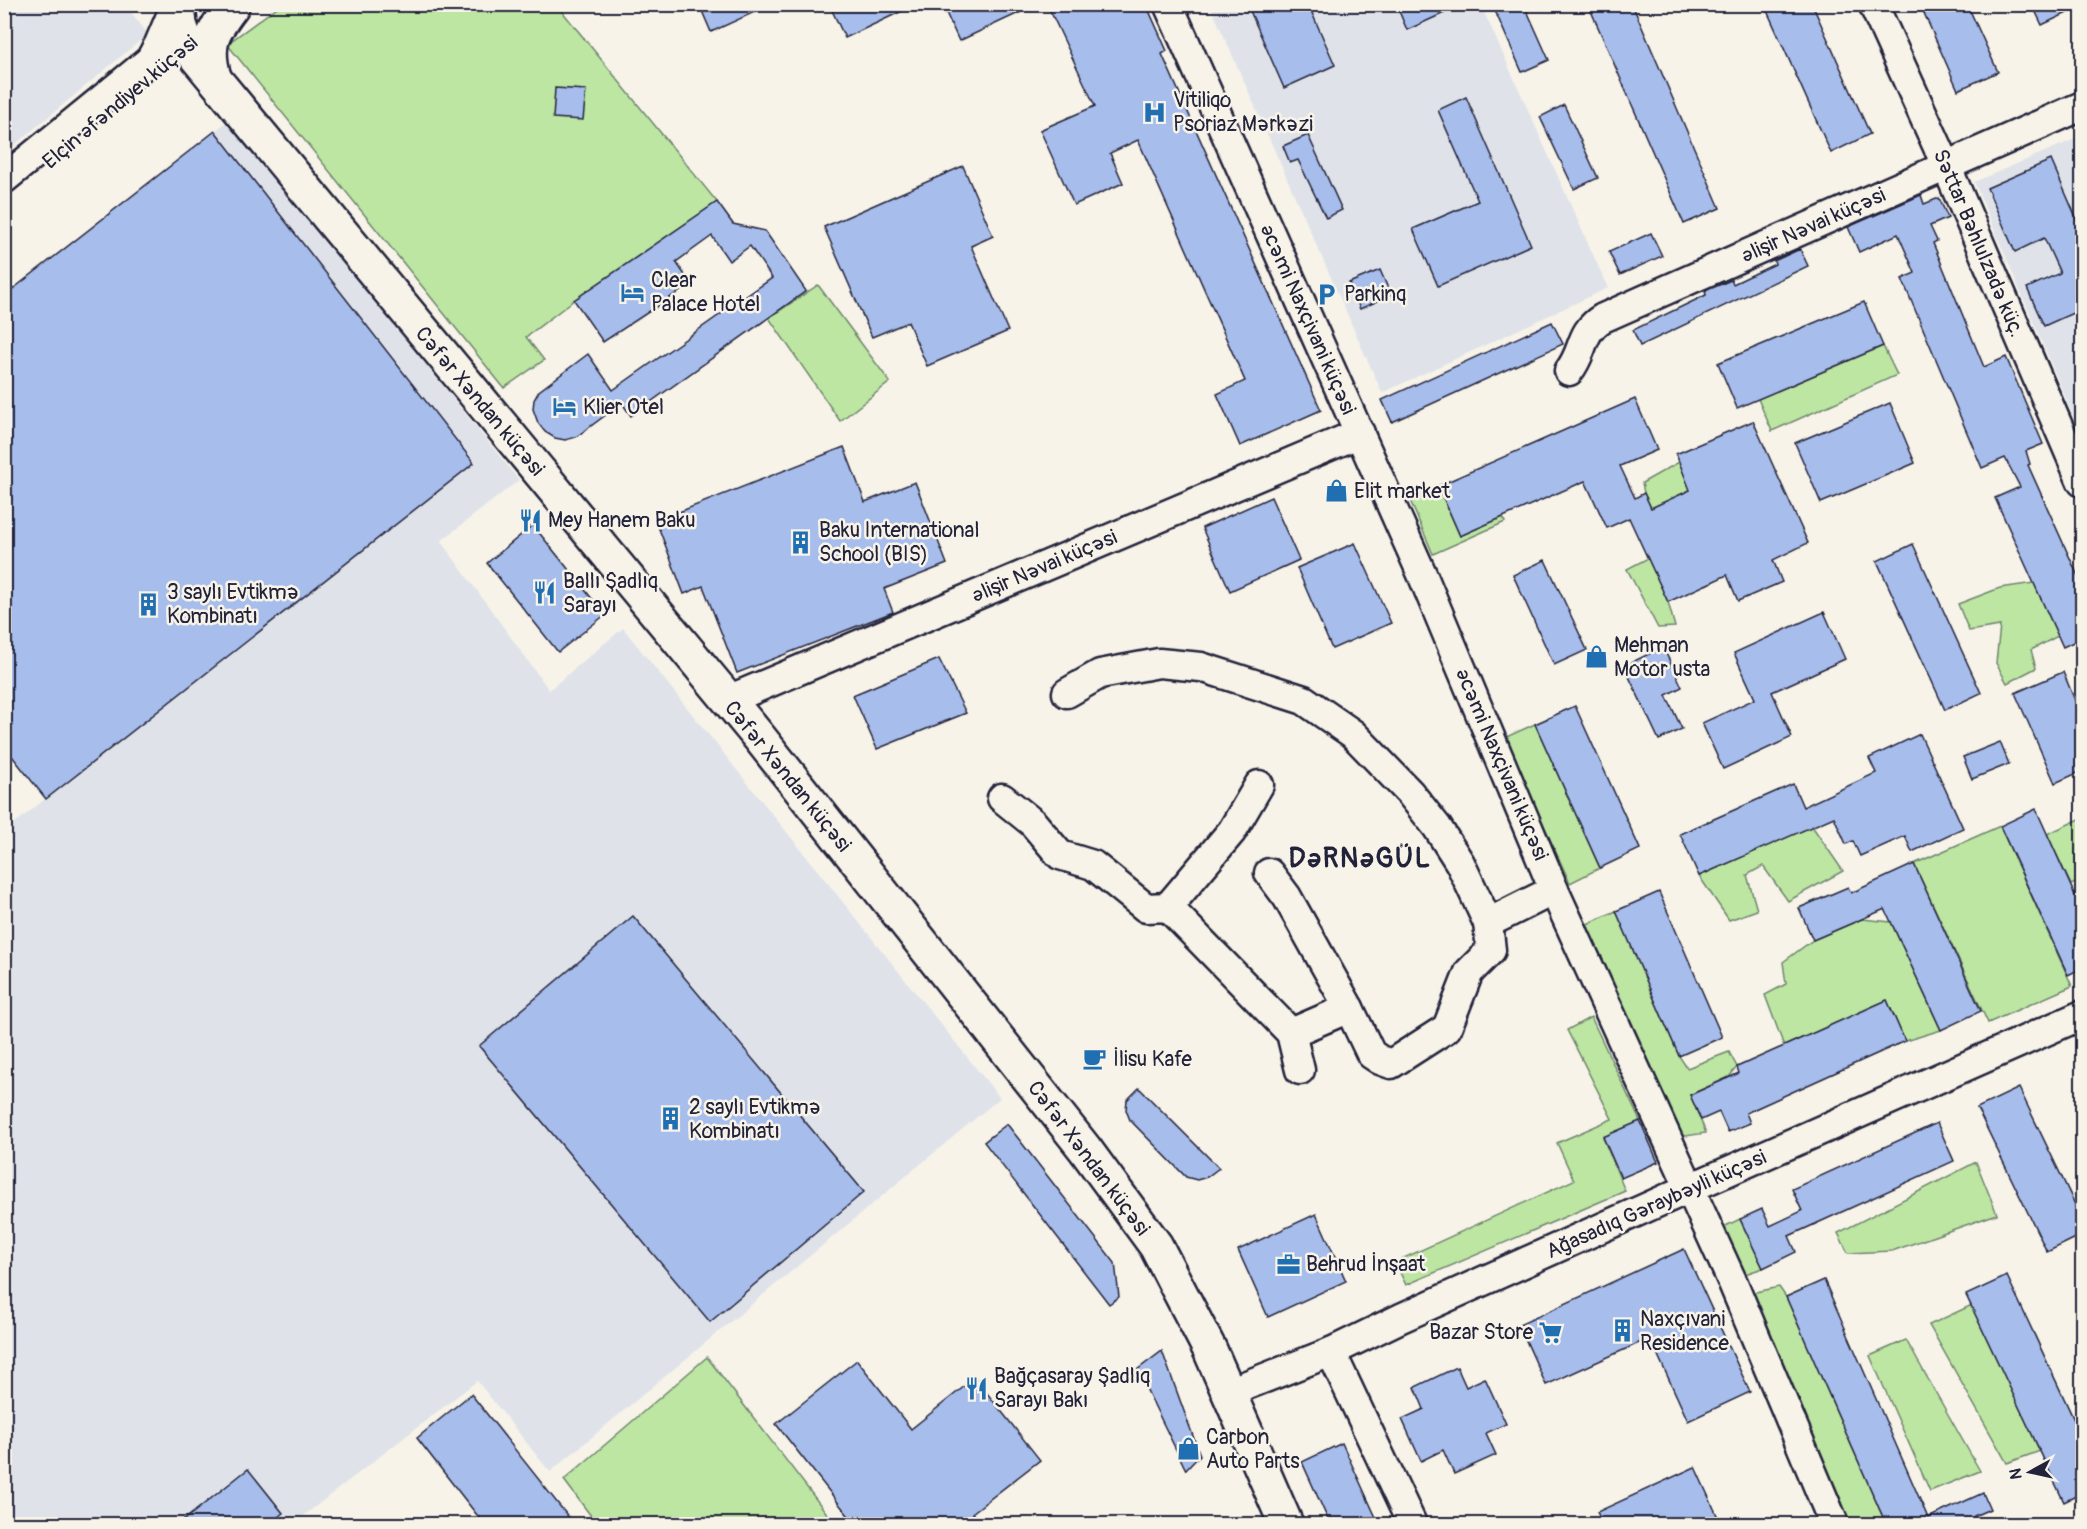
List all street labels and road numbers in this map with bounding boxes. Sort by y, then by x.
street label: Elçin Əfəndiyev küçəsi [37,29,204,175]
street label: Səttar Bəhlulzadə küç. [1927,145,2030,341]
street label: Əlişir Nəvai küçəsi [1737,181,1890,269]
street label: Əcəmi Naxçivani küçəsi [1253,220,1362,419]
street label: Cəfər Xəndan küçəsi [409,321,550,482]
street label: Əlişir Nəvai küçəsi [967,524,1121,609]
street label: Əcəmi Naxçivani küçəsi [1449,664,1554,865]
street label: Cəfər Xəndan küçəsi [718,695,857,858]
street label: Cəfər Xəndan küçəsi [1021,1075,1156,1241]
street label: Ağasadıq Gəraybəyli küçəsi [1542,1144,1771,1265]

